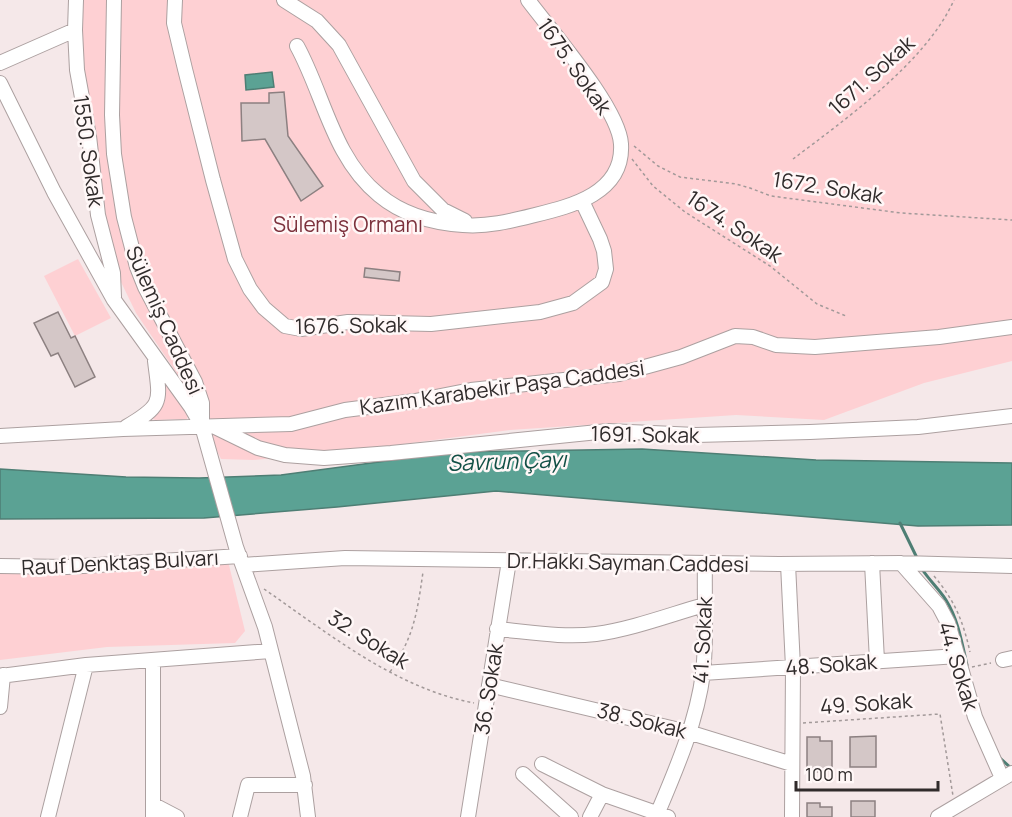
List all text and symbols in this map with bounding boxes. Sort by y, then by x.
street label: 1675. Sokak [532,12,619,120]
street label: 1671. Sokak [822,29,920,121]
street label: 1550. Sokak [67,93,111,209]
street label: 1672. Sokak [771,164,886,210]
street label: 1674. Sokak [681,184,789,269]
park label: Sülemiş Ormanı [273,210,423,238]
street label: Sülemiş Caddesi [120,241,210,399]
street label: 1676. Sokak [295,310,408,340]
street label: Kazım Karabekir Paşa Caddesi [358,353,646,421]
street label: 1691. Sokak [590,419,700,449]
water label: Savrun Çayı [447,444,569,478]
street label: Rauf Denktaş Bulvarı [21,543,219,581]
street label: Dr.Hakkı Sayman Caddesi [507,546,749,578]
street label: 41. Sokak [686,595,718,684]
street label: 32. Sokak [323,603,415,675]
street label: 44. Sokak [932,618,986,715]
street label: 36. Sokak [467,641,509,737]
street label: 48. Sokak [784,647,878,681]
street label: 49. Sokak [819,686,914,720]
street label: 38. Sokak [594,695,690,745]
scale bar [796,754,938,792]
text: 100 m [805,762,853,786]

